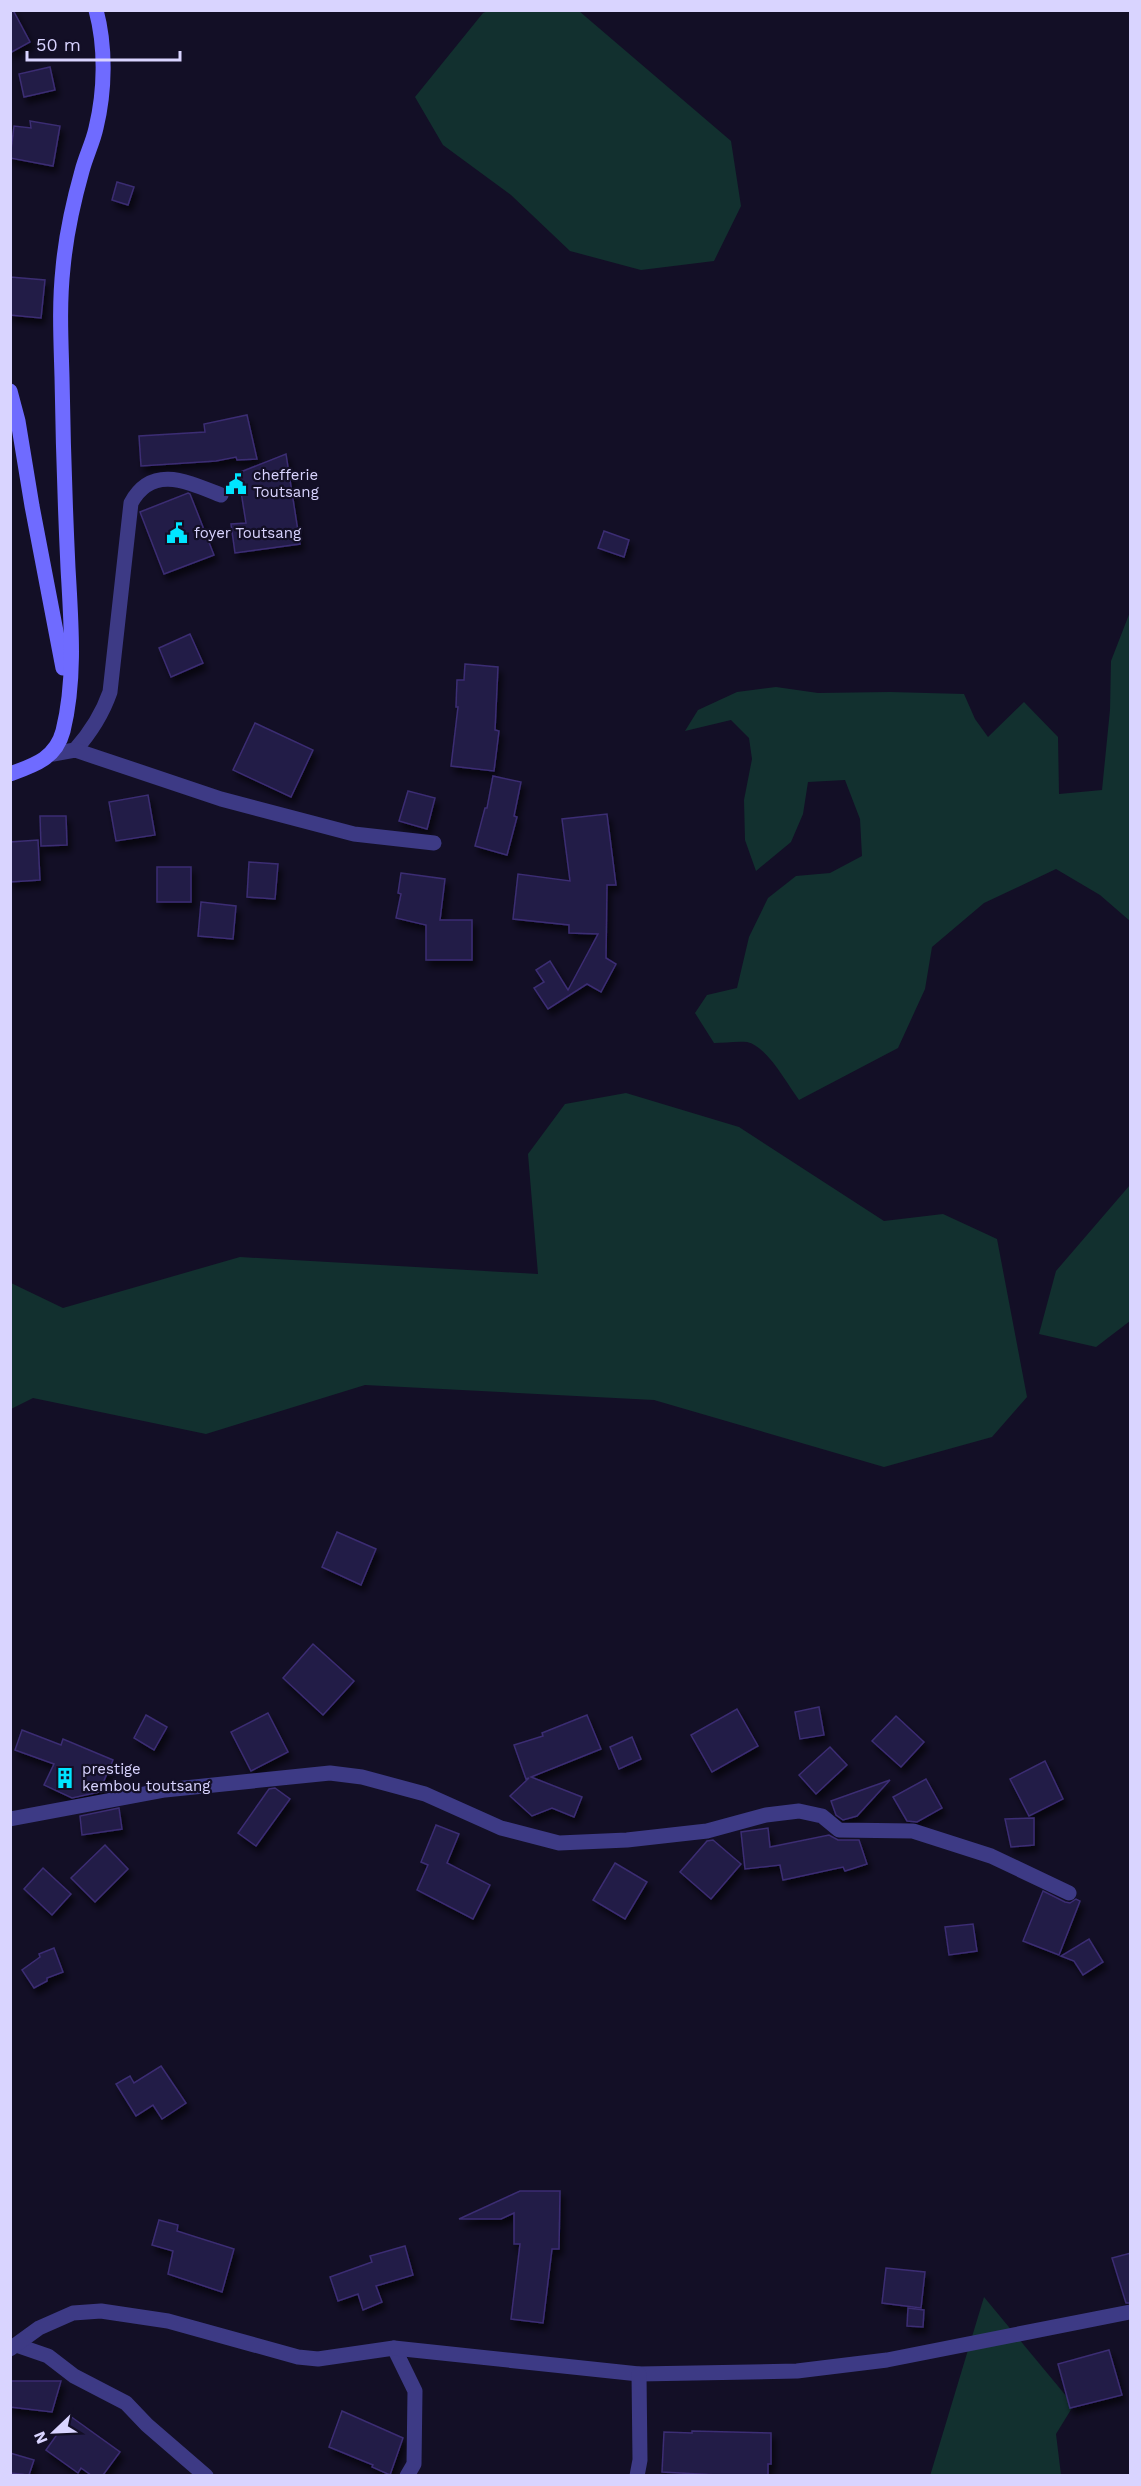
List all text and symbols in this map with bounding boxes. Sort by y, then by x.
scale bar [27,24,180,62]
text: 50 m [36,34,81,55]
place label: chefferie Toutsang [253,466,319,501]
public building icon: chefferie Toutsang [224,472,248,496]
public building icon: foyer Toutsang [165,521,189,545]
place label: foyer Toutsang [194,524,301,542]
place label: prestige kembou toutsang [82,1760,210,1795]
building icon: prestige kembou toutsang [53,1766,77,1790]
north arrow [24,2402,84,2462]
text: N [30,2428,52,2447]

